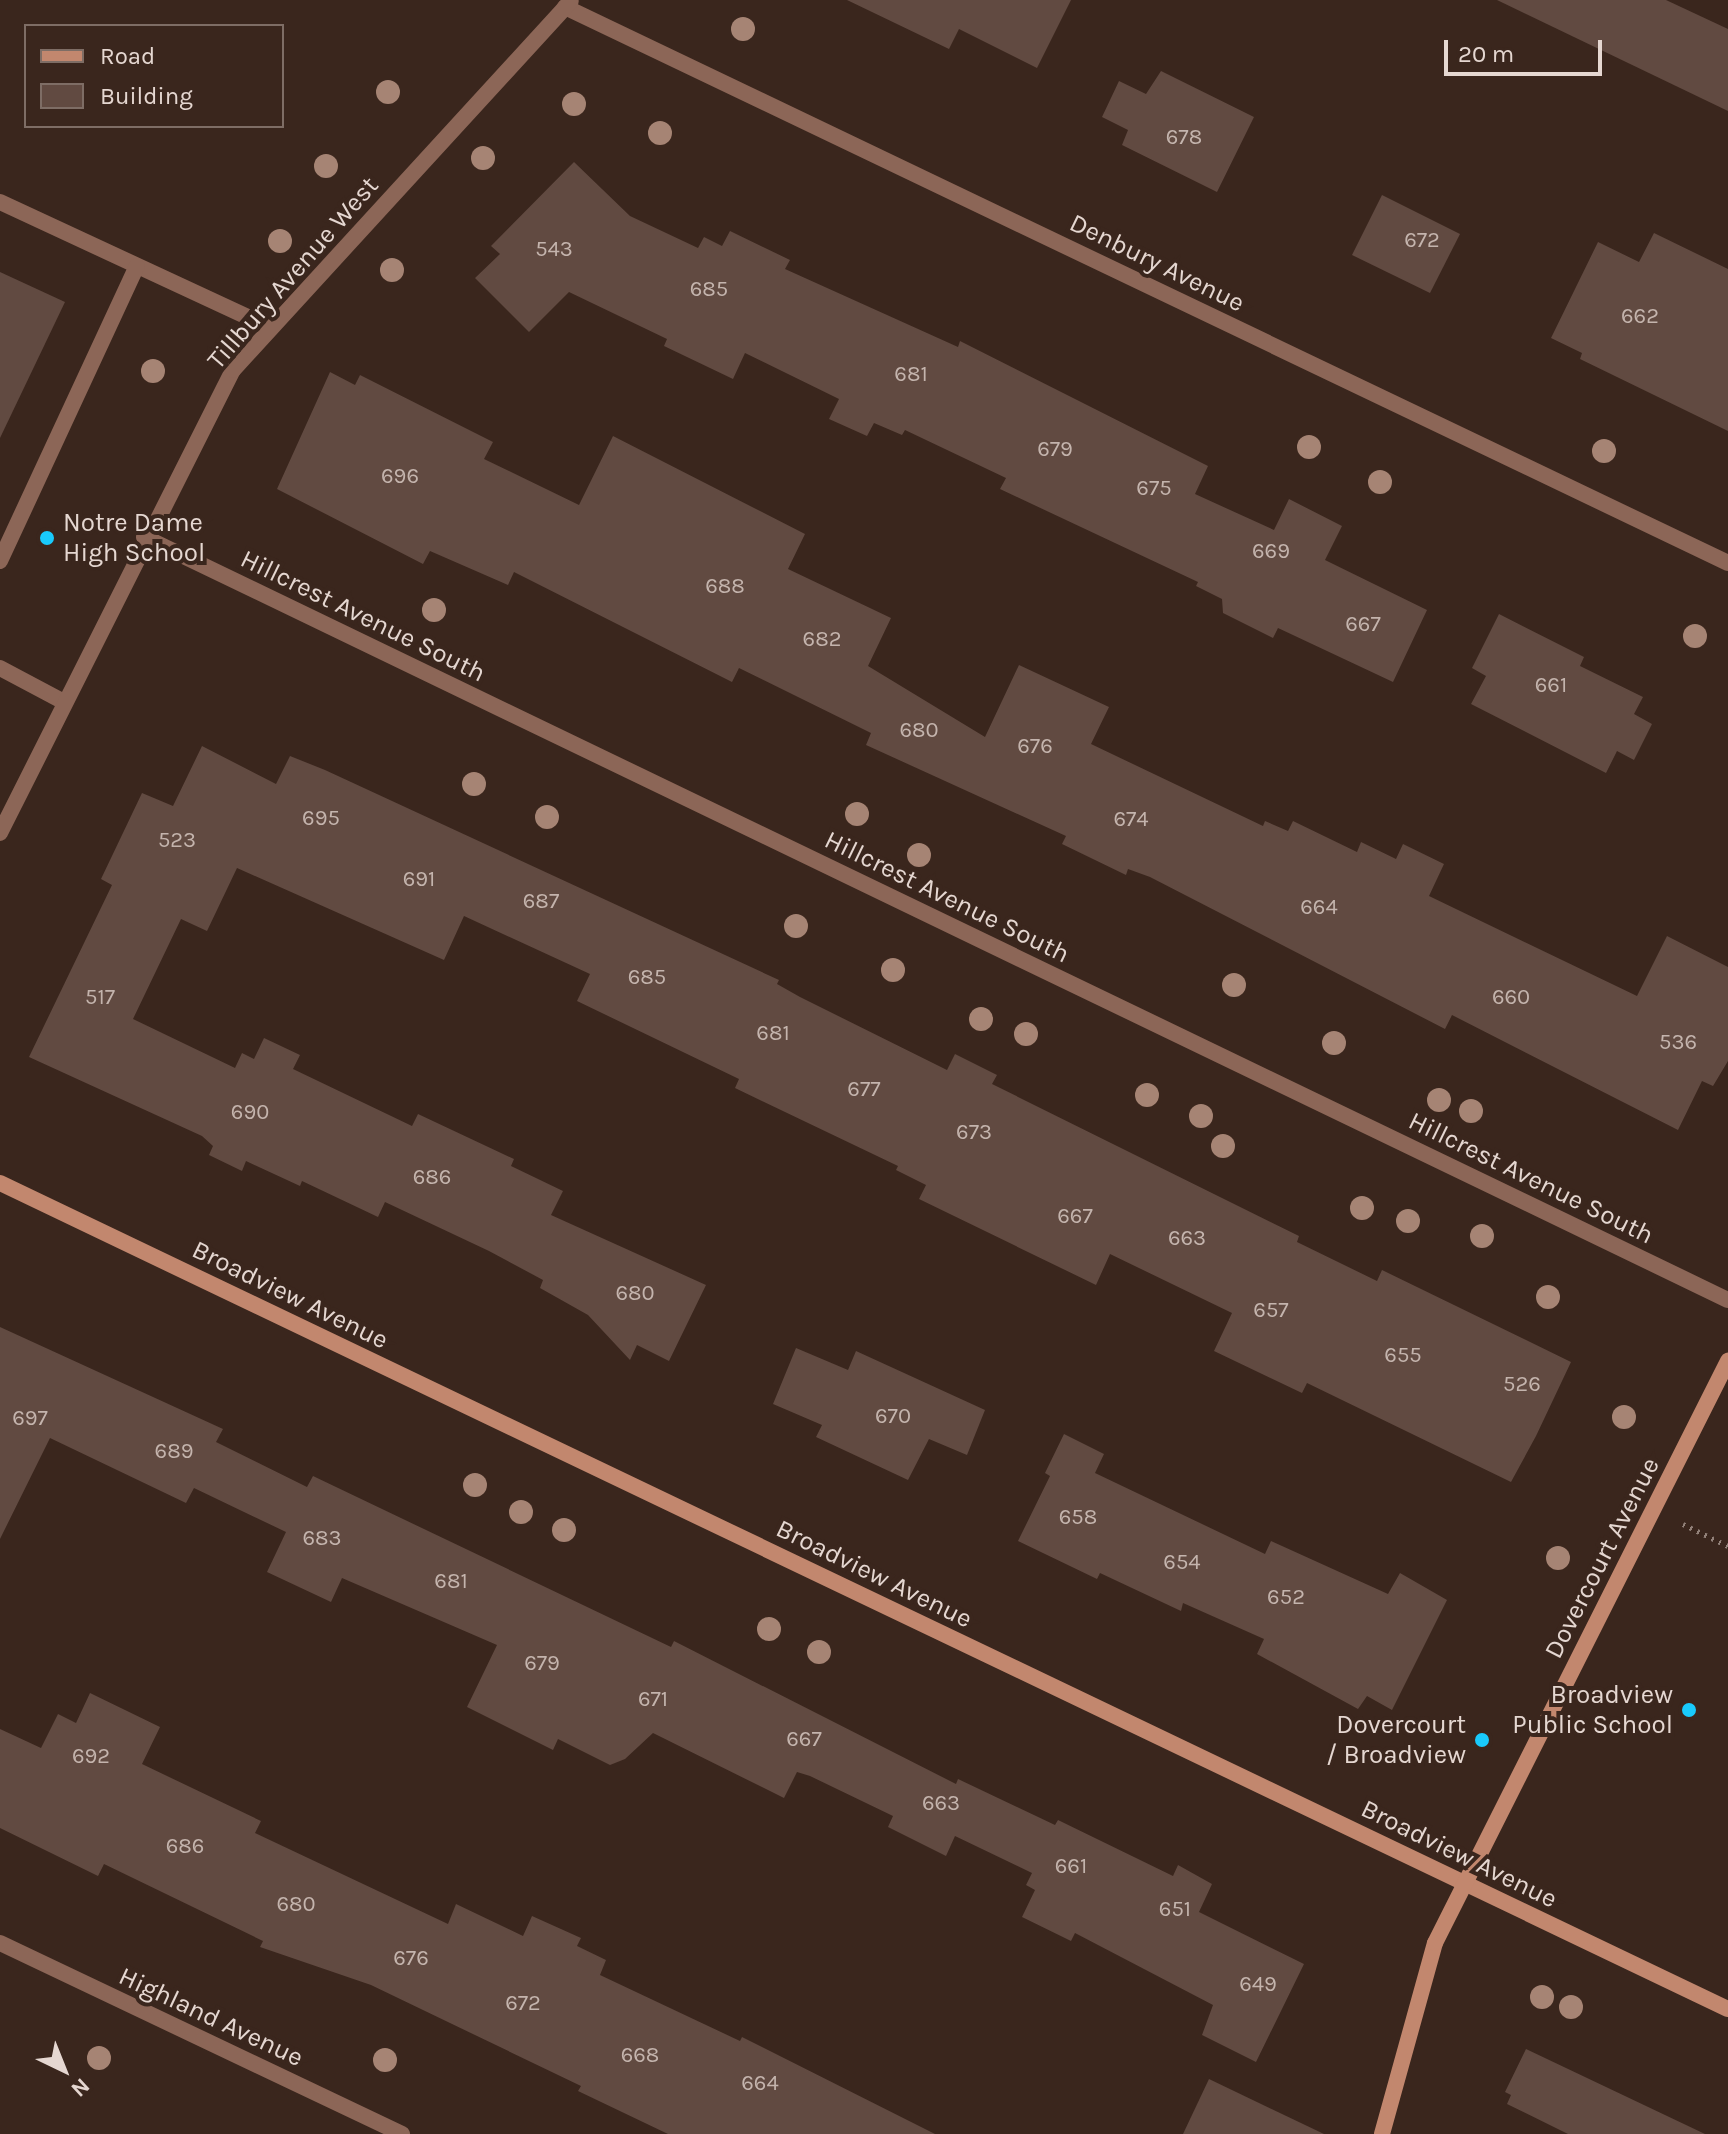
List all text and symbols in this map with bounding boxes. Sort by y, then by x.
legend [24,24,284,128]
scale bar [1448,24,1606,74]
text: 20 m [1458,40,1514,68]
text: Road [100,42,155,70]
text: Building [100,82,193,110]
house number: 678 [1166,125,1202,151]
street label: Tillbury Avenue West [201,170,385,376]
street label: Denbury Avenue [1065,207,1249,319]
house number: 672 [1404,228,1440,254]
house number: 543 [535,237,573,263]
house number: 685 [690,277,728,303]
house number: 662 [1621,304,1659,330]
house number: 681 [894,362,928,388]
house number: 679 [1037,437,1073,463]
house number: 696 [381,464,419,490]
house number: 675 [1136,476,1172,502]
place label: Notre Dame High School [63,507,205,568]
marker: Notre Dame High School [38,529,56,547]
house number: 669 [1252,539,1290,565]
street label: Hillcrest Avenue South [236,543,490,689]
house number: 688 [705,574,745,600]
house number: 667 [1345,612,1381,638]
house number: 682 [803,627,841,653]
house number: 661 [1535,673,1567,699]
house number: 680 [899,718,939,744]
house number: 676 [1017,734,1053,760]
house number: 695 [302,806,340,832]
house number: 674 [1113,807,1149,833]
street label: Hillcrest Avenue South [820,824,1074,970]
house number: 523 [158,828,196,854]
house number: 691 [403,867,435,893]
house number: 687 [523,889,559,915]
house number: 664 [1300,895,1338,921]
house number: 685 [628,965,666,991]
house number: 517 [85,985,115,1011]
house number: 660 [1492,985,1530,1011]
house number: 681 [756,1021,790,1047]
house number: 536 [1659,1030,1697,1056]
house number: 677 [847,1077,881,1103]
house number: 690 [231,1100,269,1126]
street label: Hillcrest Avenue South [1404,1105,1658,1251]
house number: 673 [956,1120,992,1146]
house number: 686 [413,1165,451,1191]
house number: 667 [1057,1204,1093,1230]
house number: 663 [1168,1226,1206,1252]
street label: Broadview Avenue [187,1234,393,1356]
house number: 680 [615,1281,655,1307]
house number: 657 [1253,1298,1289,1324]
house number: 655 [1384,1343,1422,1369]
house number: 526 [1503,1372,1541,1398]
house number: 670 [875,1404,911,1430]
house number: 697 [12,1406,48,1432]
house number: 689 [155,1439,193,1465]
street label: Dovercourt Avenue [1538,1452,1666,1664]
house number: 658 [1059,1505,1097,1531]
street label: Broadview Avenue [771,1513,977,1635]
house number: 683 [302,1526,342,1552]
house number: 654 [1163,1550,1201,1576]
house number: 681 [434,1569,468,1595]
house number: 652 [1267,1585,1305,1611]
house number: 679 [524,1651,560,1677]
place label: Broadview Public School [1512,1679,1673,1740]
house number: 671 [638,1687,668,1713]
marker: Broadview Public School [1680,1701,1698,1719]
place label: Dovercourt / Broadview [1326,1709,1466,1770]
house number: 667 [786,1727,822,1753]
marker: Dovercourt / Broadview [1473,1731,1491,1749]
house number: 692 [72,1744,110,1770]
house number: 663 [922,1791,960,1817]
street label: Broadview Avenue [1356,1793,1562,1915]
house number: 686 [166,1834,204,1860]
house number: 661 [1055,1854,1087,1880]
house number: 680 [276,1892,316,1918]
house number: 651 [1159,1897,1191,1923]
house number: 676 [393,1946,429,1972]
street label: Highland Avenue [114,1961,308,2073]
house number: 649 [1239,1972,1277,1998]
house number: 672 [505,1991,541,2017]
north arrow [24,2030,104,2110]
house number: 668 [621,2043,659,2069]
house number: 664 [741,2071,779,2097]
text: N [66,2073,95,2102]

